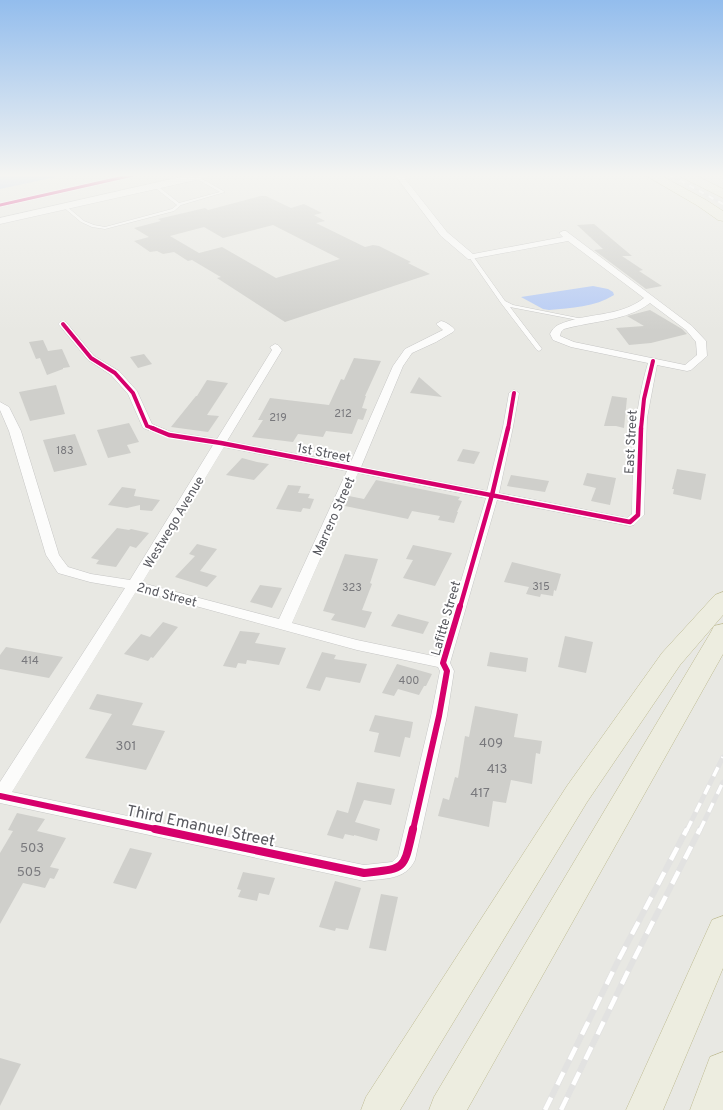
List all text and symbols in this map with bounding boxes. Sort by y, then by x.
house number: 212 [334,407,352,421]
street label: East Street [622,410,642,475]
house number: 219 [269,411,287,425]
street label: 1st Street [295,441,352,467]
house number: 183 [56,444,74,458]
street label: Westwego Avenue [141,474,209,572]
street label: Marrero Street [310,475,359,559]
street label: Lafitte Street [429,579,465,658]
street label: 2nd Street [135,580,198,612]
house number: 315 [532,580,550,594]
house number: 323 [342,581,362,595]
house number: 414 [21,654,39,668]
house number: 400 [399,674,419,688]
house number: 409 [479,736,503,752]
house number: 301 [116,739,136,755]
house number: 413 [487,762,507,778]
house number: 417 [470,786,490,802]
street label: Third Emanuel Street [125,801,277,852]
house number: 503 [20,841,44,857]
house number: 505 [17,865,41,881]

